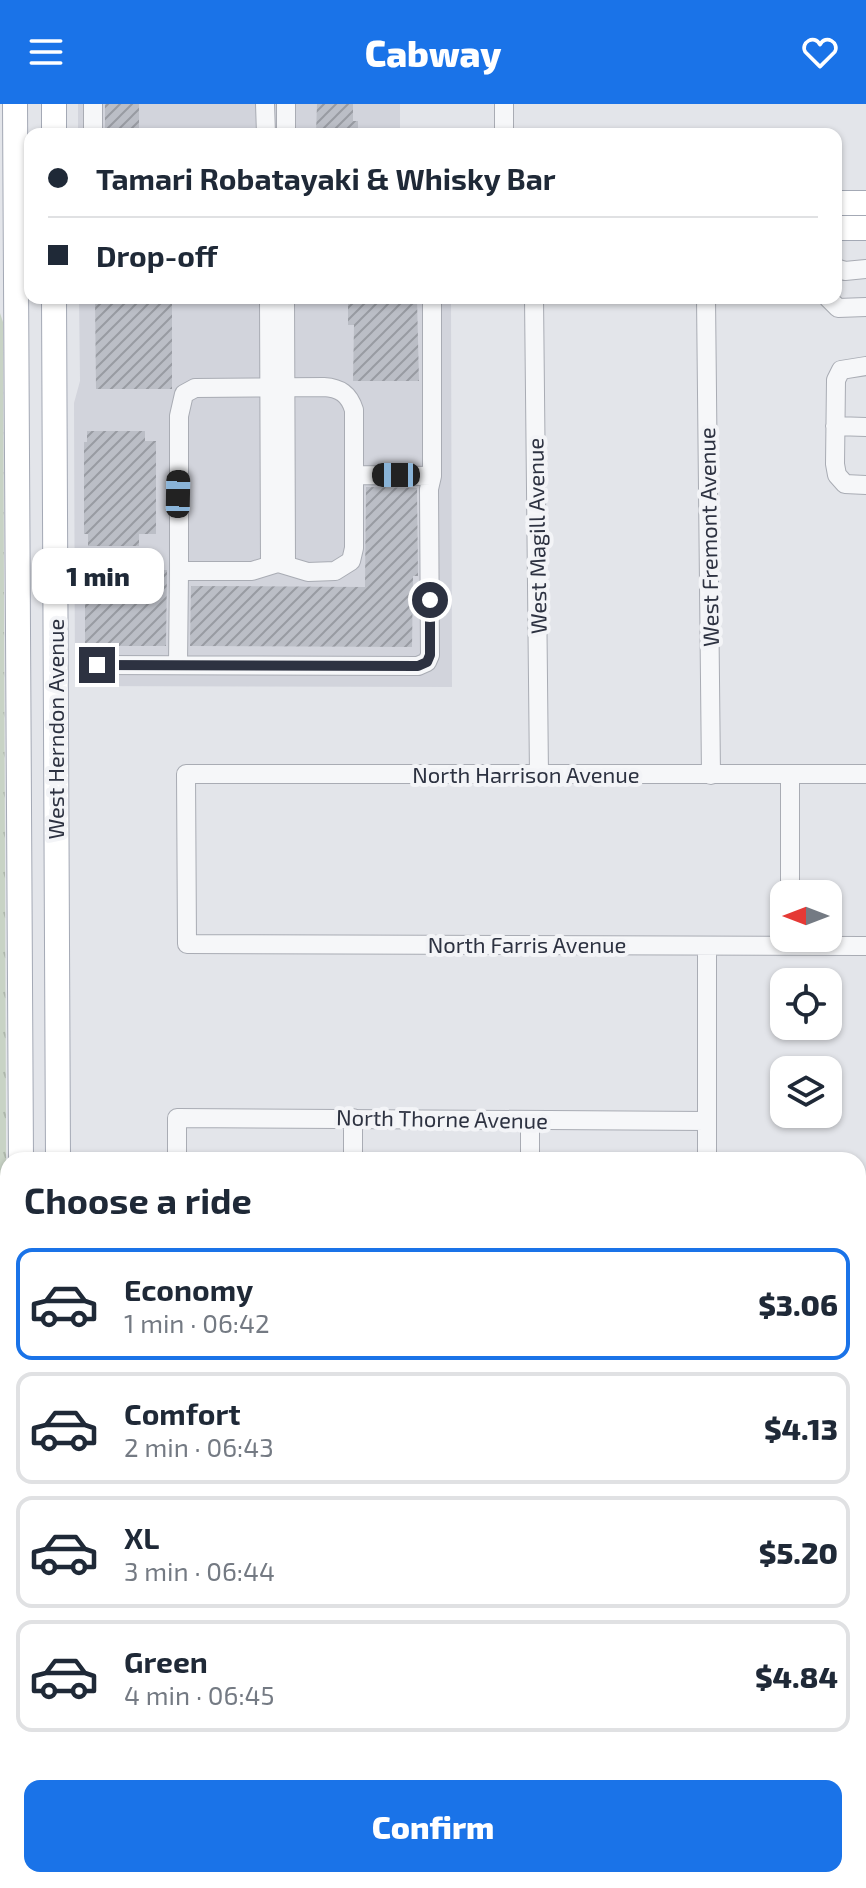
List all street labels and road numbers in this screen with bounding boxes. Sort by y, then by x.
street label: West Fremont Avenue [693,427,723,647]
street label: West Magill Avenue [521,438,551,634]
street label: West Herndon Avenue [42,619,68,839]
street label: North Harrison Avenue [412,761,640,787]
street label: North Farris Avenue [428,931,626,957]
street label: North Thorne Avenue [336,1103,548,1133]

